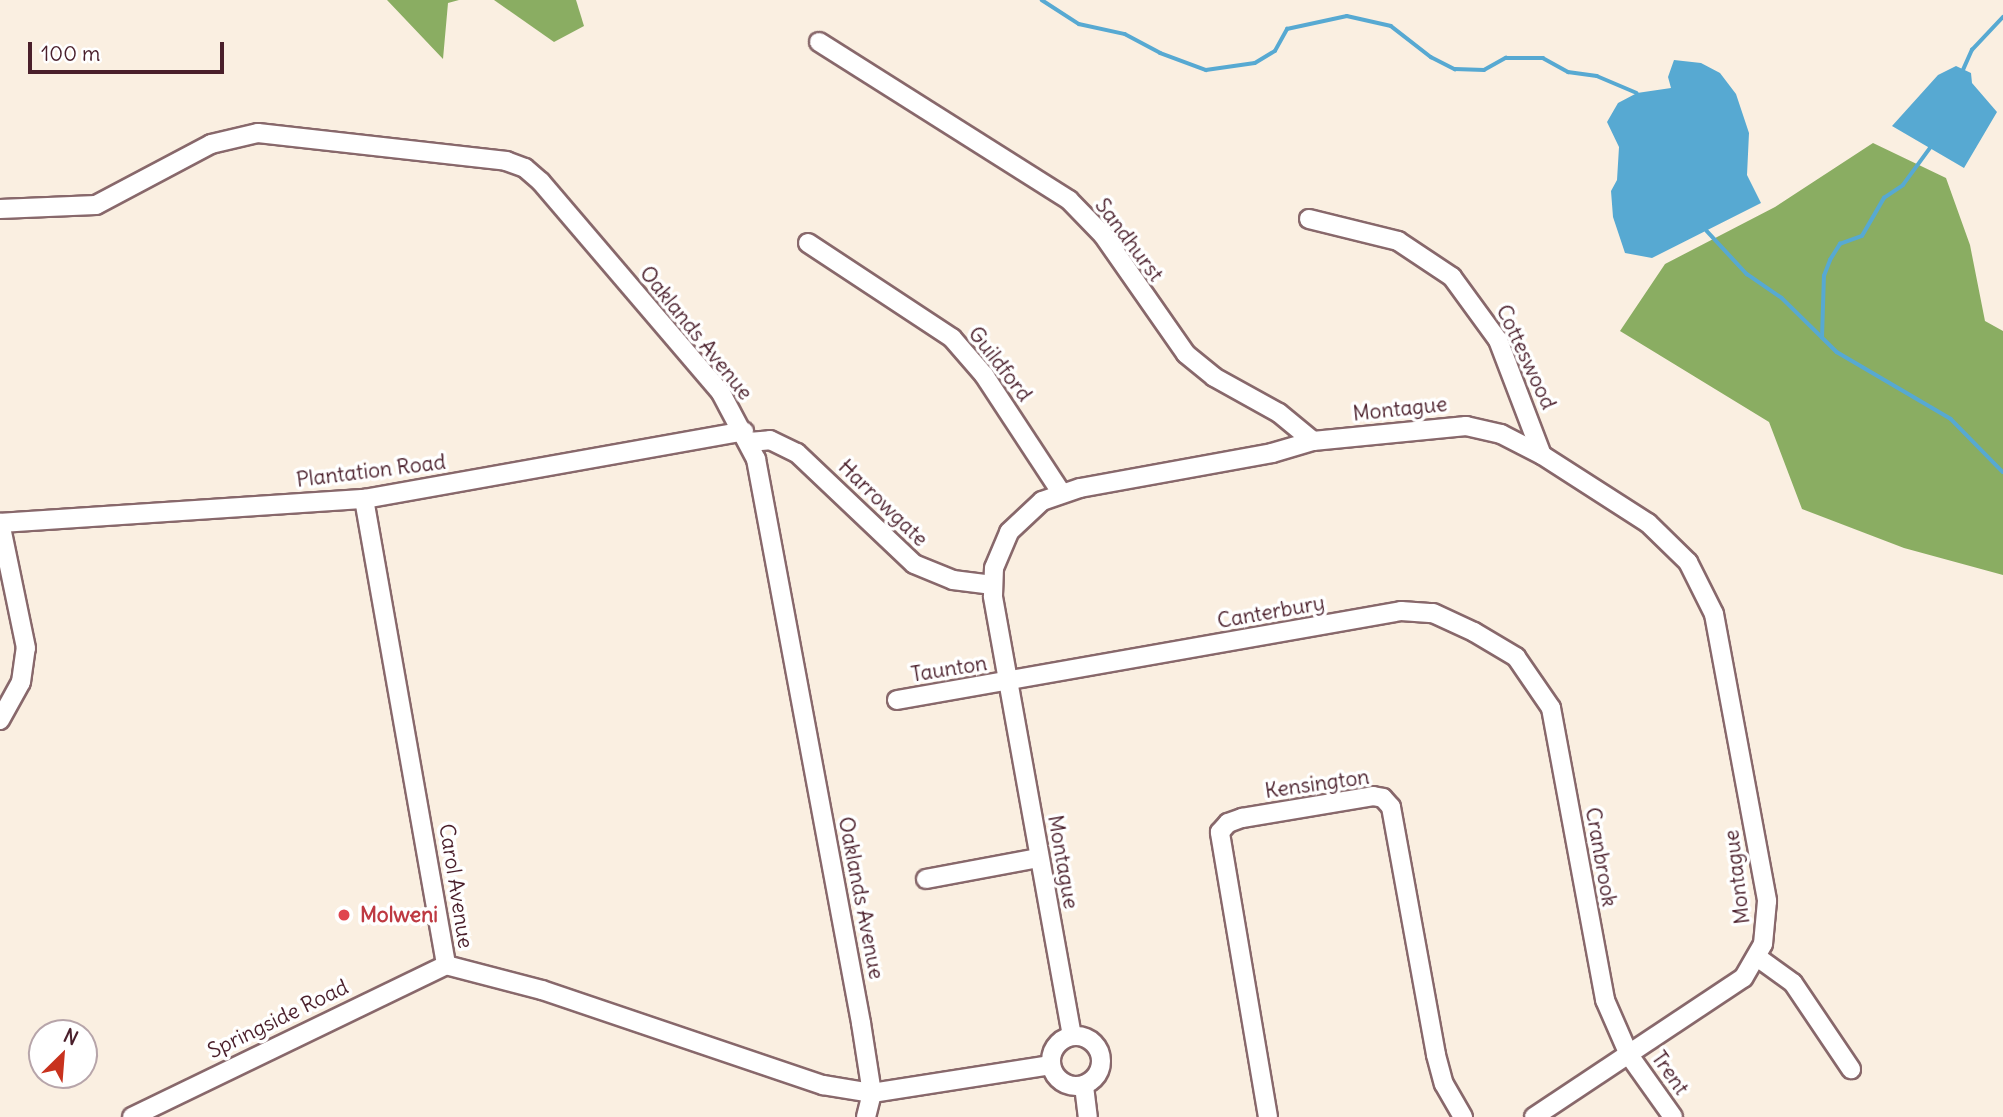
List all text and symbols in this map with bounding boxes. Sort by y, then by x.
scale bar [32,28,228,72]
text: 100 m [41,40,100,67]
street label: Sandhurst [1090,193,1168,287]
street label: Oaklands Avenue [634,261,758,405]
street label: Cotteswood [1491,301,1561,413]
street label: Guildford [963,321,1037,407]
street label: Montague [1352,392,1448,426]
street label: Plantation Road [295,449,447,493]
street label: Harrowgate [833,454,933,552]
street label: Canterbury [1215,590,1327,634]
street label: Taunton [909,651,989,687]
street label: Kensington [1263,764,1371,804]
street label: Cranbrook [1580,805,1622,909]
street label: Montague [1042,813,1084,911]
street label: Oaklands Avenue [833,815,889,981]
street label: Carol Avenue [434,822,478,950]
street label: Montague [1719,828,1755,926]
place label: Molweni [360,902,438,928]
marker: Molweni [334,905,354,925]
street label: Springside Road [204,974,352,1064]
north arrow [28,1019,98,1089]
text: N [60,1023,82,1050]
street label: Trent [1646,1046,1694,1100]

